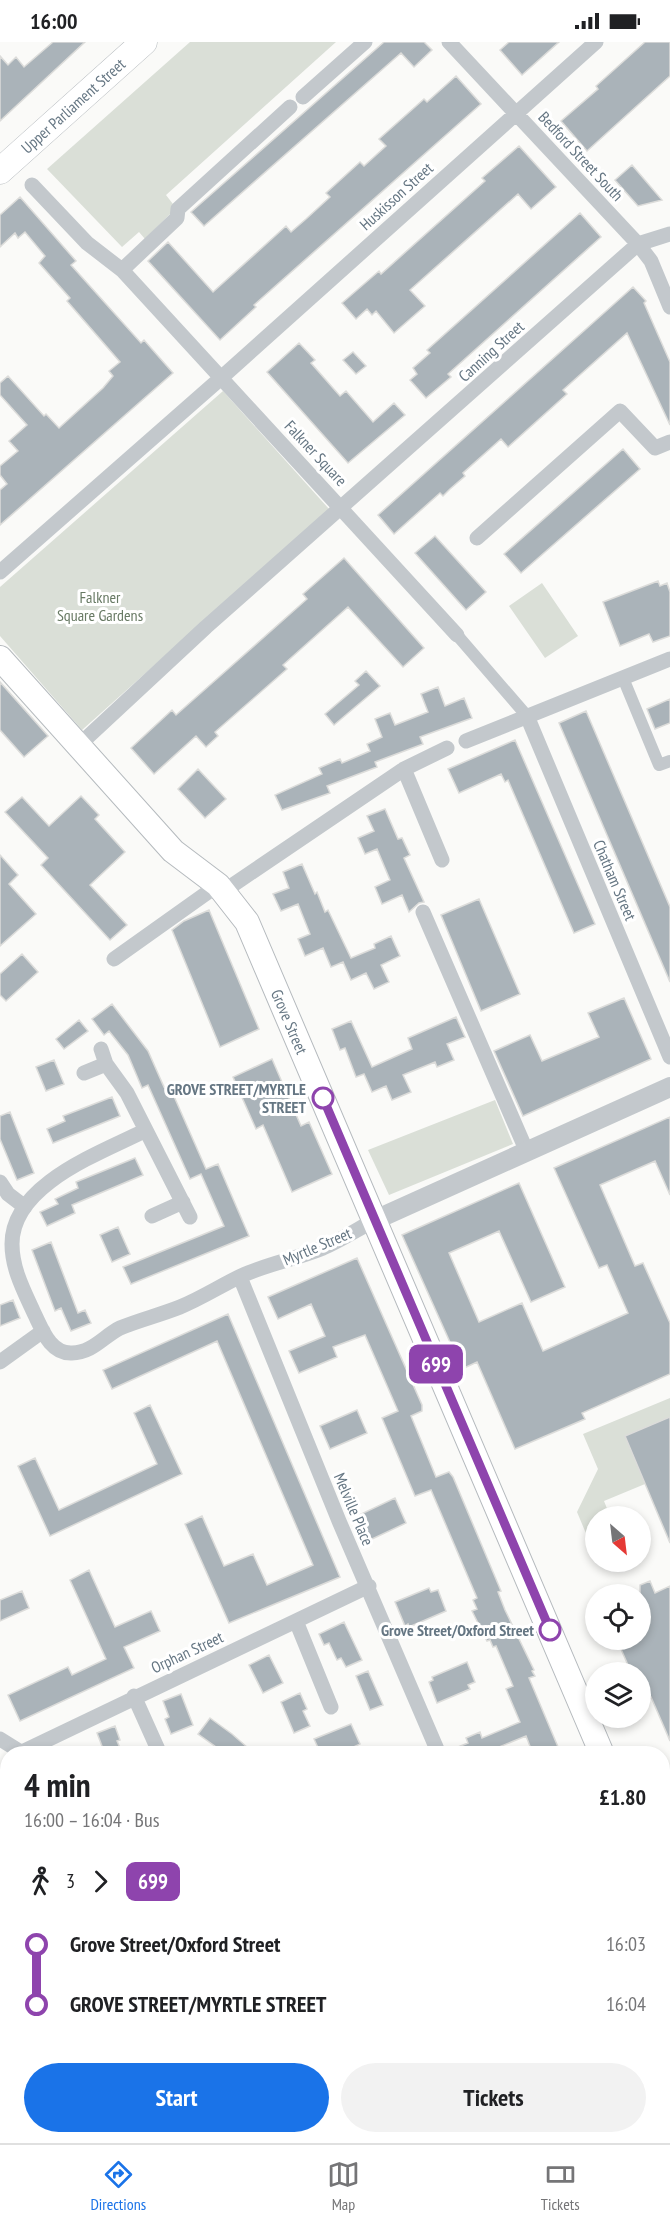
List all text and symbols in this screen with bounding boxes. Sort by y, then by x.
text: 16:00 [30,7,78,35]
street label: Upper Parliament Street [17,53,130,157]
street label: Bedford Street South [534,107,628,205]
street label: Huskisson Street [355,157,437,234]
street label: Canning Street [454,316,528,386]
street label: Falkner Square [281,416,351,490]
park label: Falkner Square Gardens [57,587,143,625]
street label: Chatham Street [589,837,641,924]
street label: Grove Street [267,986,312,1058]
place label: GROVE STREET/MYRTLE STREET [167,1079,306,1117]
marker: GROVE STREET/MYRTLE STREET [312,1087,334,1109]
street label: Myrtle Street [280,1222,355,1269]
line badge: 699 [402,1344,470,1384]
text: 699 [421,1351,451,1378]
street label: Melville Place [330,1470,378,1548]
north arrow [585,1506,651,1572]
map controls [585,1506,651,1728]
button: locate [585,1584,651,1650]
marker: Grove Street/Oxford Street [539,1619,561,1641]
place label: Grove Street/Oxford Street [381,1620,534,1640]
street label: Orphan Street [148,1626,227,1677]
button: layers [585,1662,651,1728]
text: 4 min [24,1763,91,1806]
text: £1.80 [599,1783,646,1811]
text: 16:00 – 16:04 · Bus [24,1807,159,1833]
icon: walk [24,1865,57,1898]
icon: forward [84,1865,117,1898]
text: 3 [66,1868,75,1894]
text: 699 [138,1868,168,1895]
text: Grove Street/Oxford Street [70,1930,280,1958]
text: 16:03 [606,1931,646,1957]
text: GROVE STREET/MYRTLE STREET [70,1990,326,2018]
text: 16:04 [606,1991,646,2017]
button: Start [24,2063,329,2132]
button: Tickets [341,2063,646,2132]
tab: Directions [90,2158,146,2214]
tab: Map [327,2158,360,2214]
tab: Tickets [541,2158,580,2214]

